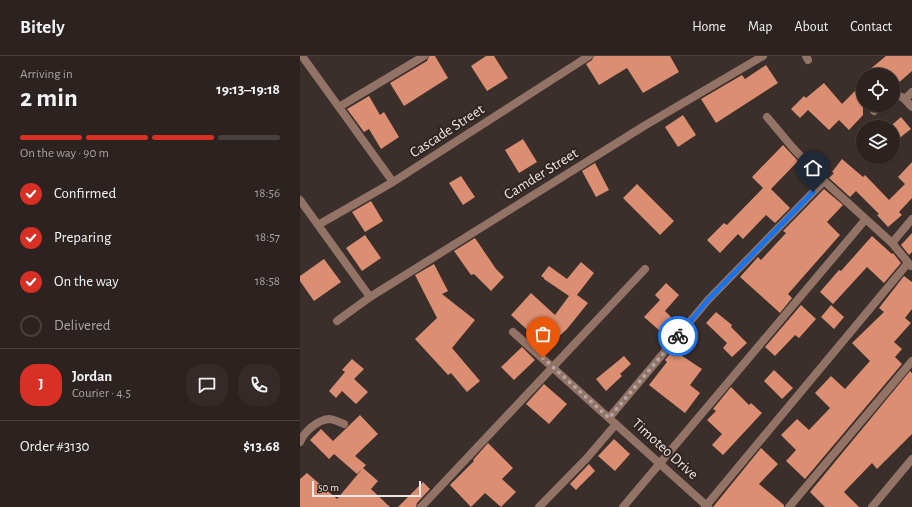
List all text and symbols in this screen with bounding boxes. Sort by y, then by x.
text: Bitely [20,18,65,37]
text: Home [692,20,726,34]
text: Map [748,20,772,34]
text: About [794,20,828,34]
text: Contact [850,20,892,34]
text: Arriving in [20,68,73,81]
map controls [856,68,900,164]
button: locate [856,68,900,112]
text: 19:13–19:18 [216,82,280,97]
text: 2 min [20,85,78,111]
street label: Cascade Street [407,101,487,161]
button: layers [856,120,900,164]
street label: Camder Street [501,145,581,203]
text: On the way · 90 m [20,147,109,160]
pin [796,151,830,192]
icon: home [802,157,824,179]
icon: check [20,183,42,205]
text: Confirmed [54,186,116,201]
text: 18:56 [255,187,280,200]
icon: check [20,227,42,249]
text: Preparing [54,230,111,245]
text: 18:57 [256,231,280,244]
icon: check [20,271,42,293]
text: On the way [54,274,119,289]
text: 18:58 [255,275,280,288]
courier [658,316,698,356]
pin [526,317,560,358]
text: Delivered [54,318,111,333]
icon: bag [532,323,554,345]
icon: bike [667,325,689,347]
button: chat [186,364,228,406]
button: phone [238,364,280,406]
text: Jordan [72,369,112,384]
text: J [38,377,44,392]
text: Courier · 4.5 [72,387,131,400]
street label: Timoteo Drive [629,416,701,482]
text: Order #3130 [20,439,90,454]
text: $13.68 [243,439,280,454]
scale bar [312,479,421,498]
text: 50 m [318,482,339,493]

